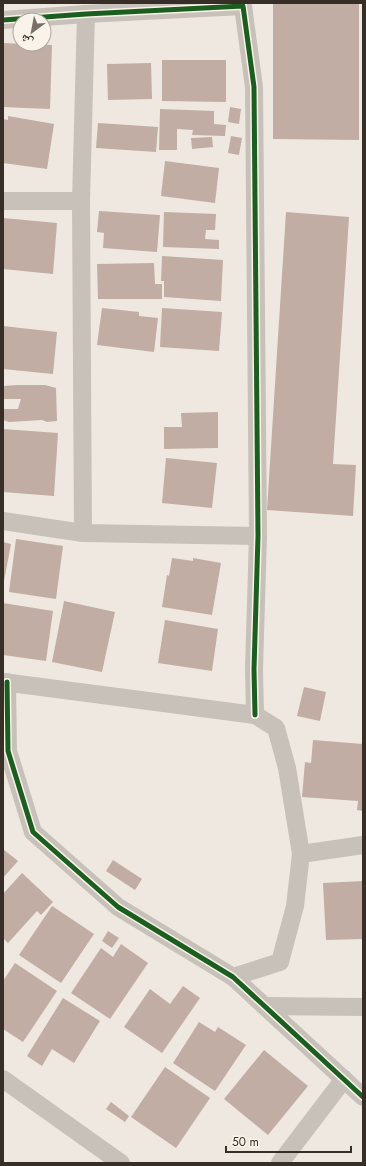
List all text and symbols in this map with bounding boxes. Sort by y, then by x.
north arrow [12,12,52,52]
text: ش [17,30,36,50]
scale bar [226,1128,351,1154]
text: 50 m [232,1133,259,1151]

